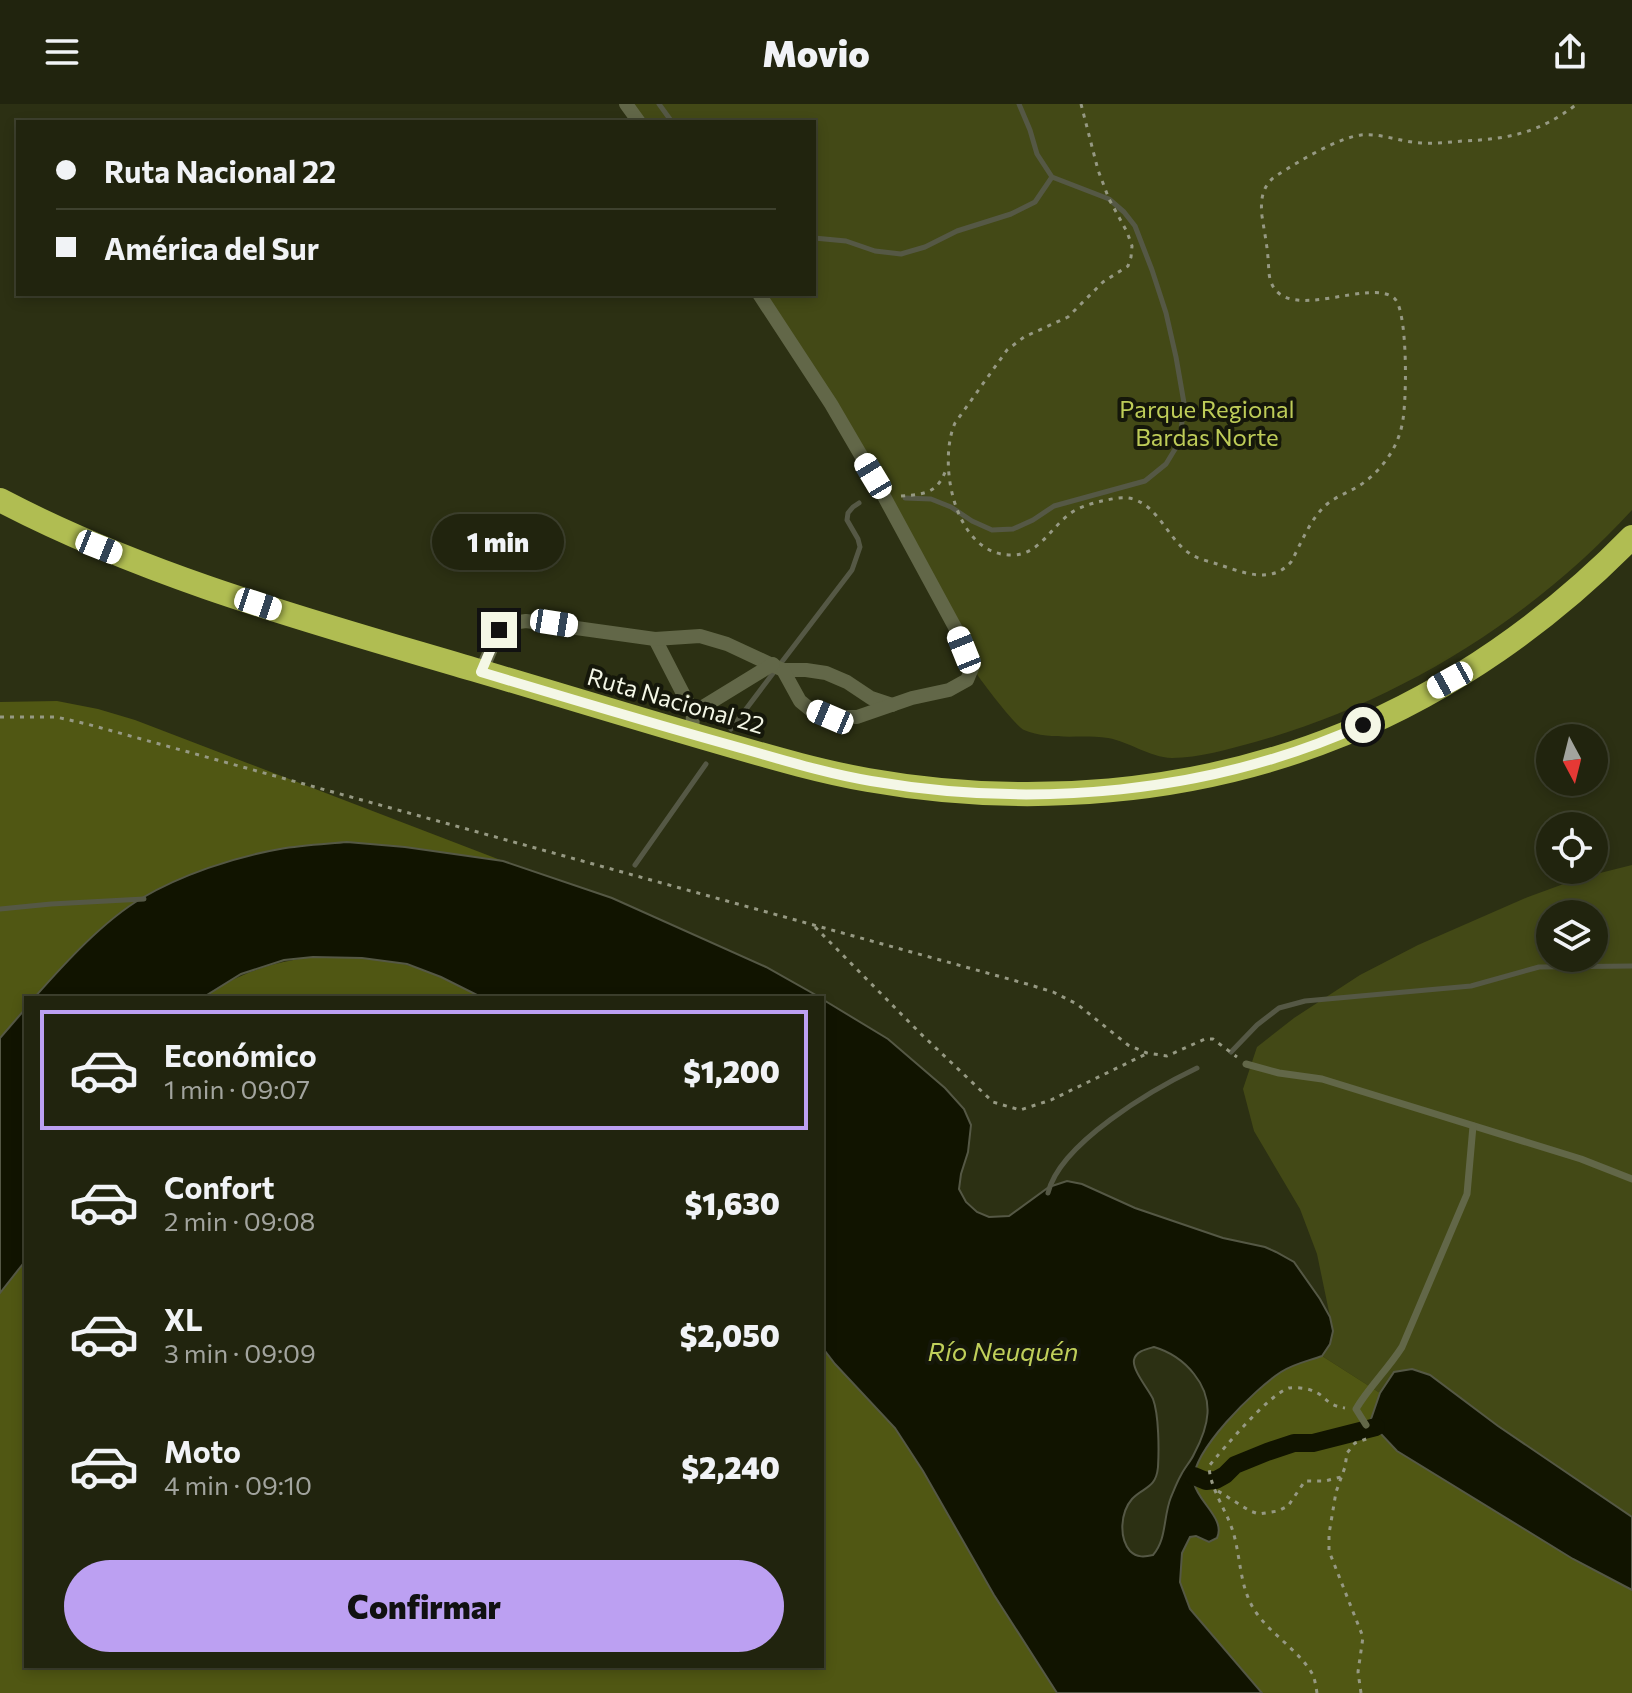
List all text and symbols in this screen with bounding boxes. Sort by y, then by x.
icon: menu [40,30,84,74]
text: Movio [762,30,870,74]
icon: share [1548,30,1592,74]
text: Ruta Nacional 22 [104,152,336,189]
text: América del Sur [104,229,319,266]
park label: Parque Regional Bardas Norte [1119,394,1295,451]
car [850,449,896,503]
callout: 1 min [433,514,565,570]
text: 1 min [467,526,529,557]
car [72,527,126,567]
car [231,585,285,623]
car [528,607,580,639]
route end [481,612,517,648]
car [944,623,984,677]
car [1423,658,1477,702]
street label: Ruta Nacional 22 [584,661,768,739]
car [803,697,857,737]
route start [1345,707,1381,743]
north arrow [1536,724,1608,796]
map controls [1536,724,1608,972]
button: locate [1536,812,1608,884]
button: layers [1536,900,1608,972]
icon: car [68,1034,140,1106]
text: Económico [164,1036,317,1073]
text: $1,200 [683,1052,780,1089]
text: 1 min · 09:07 [164,1073,310,1104]
icon: car [68,1166,140,1238]
text: Confort [164,1168,275,1205]
text: $1,630 [685,1184,780,1221]
text: 2 min · 09:08 [164,1205,315,1236]
icon: car [68,1298,140,1370]
text: XL [164,1300,203,1337]
text: $2,050 [680,1316,780,1353]
water label: Río Neuquén [928,1335,1078,1366]
text: 3 min · 09:09 [164,1337,316,1368]
icon: car [68,1430,140,1502]
text: Moto [164,1432,241,1469]
text: $2,240 [682,1448,780,1485]
text: 4 min · 09:10 [164,1469,312,1500]
button: Confirmar [64,1560,784,1652]

